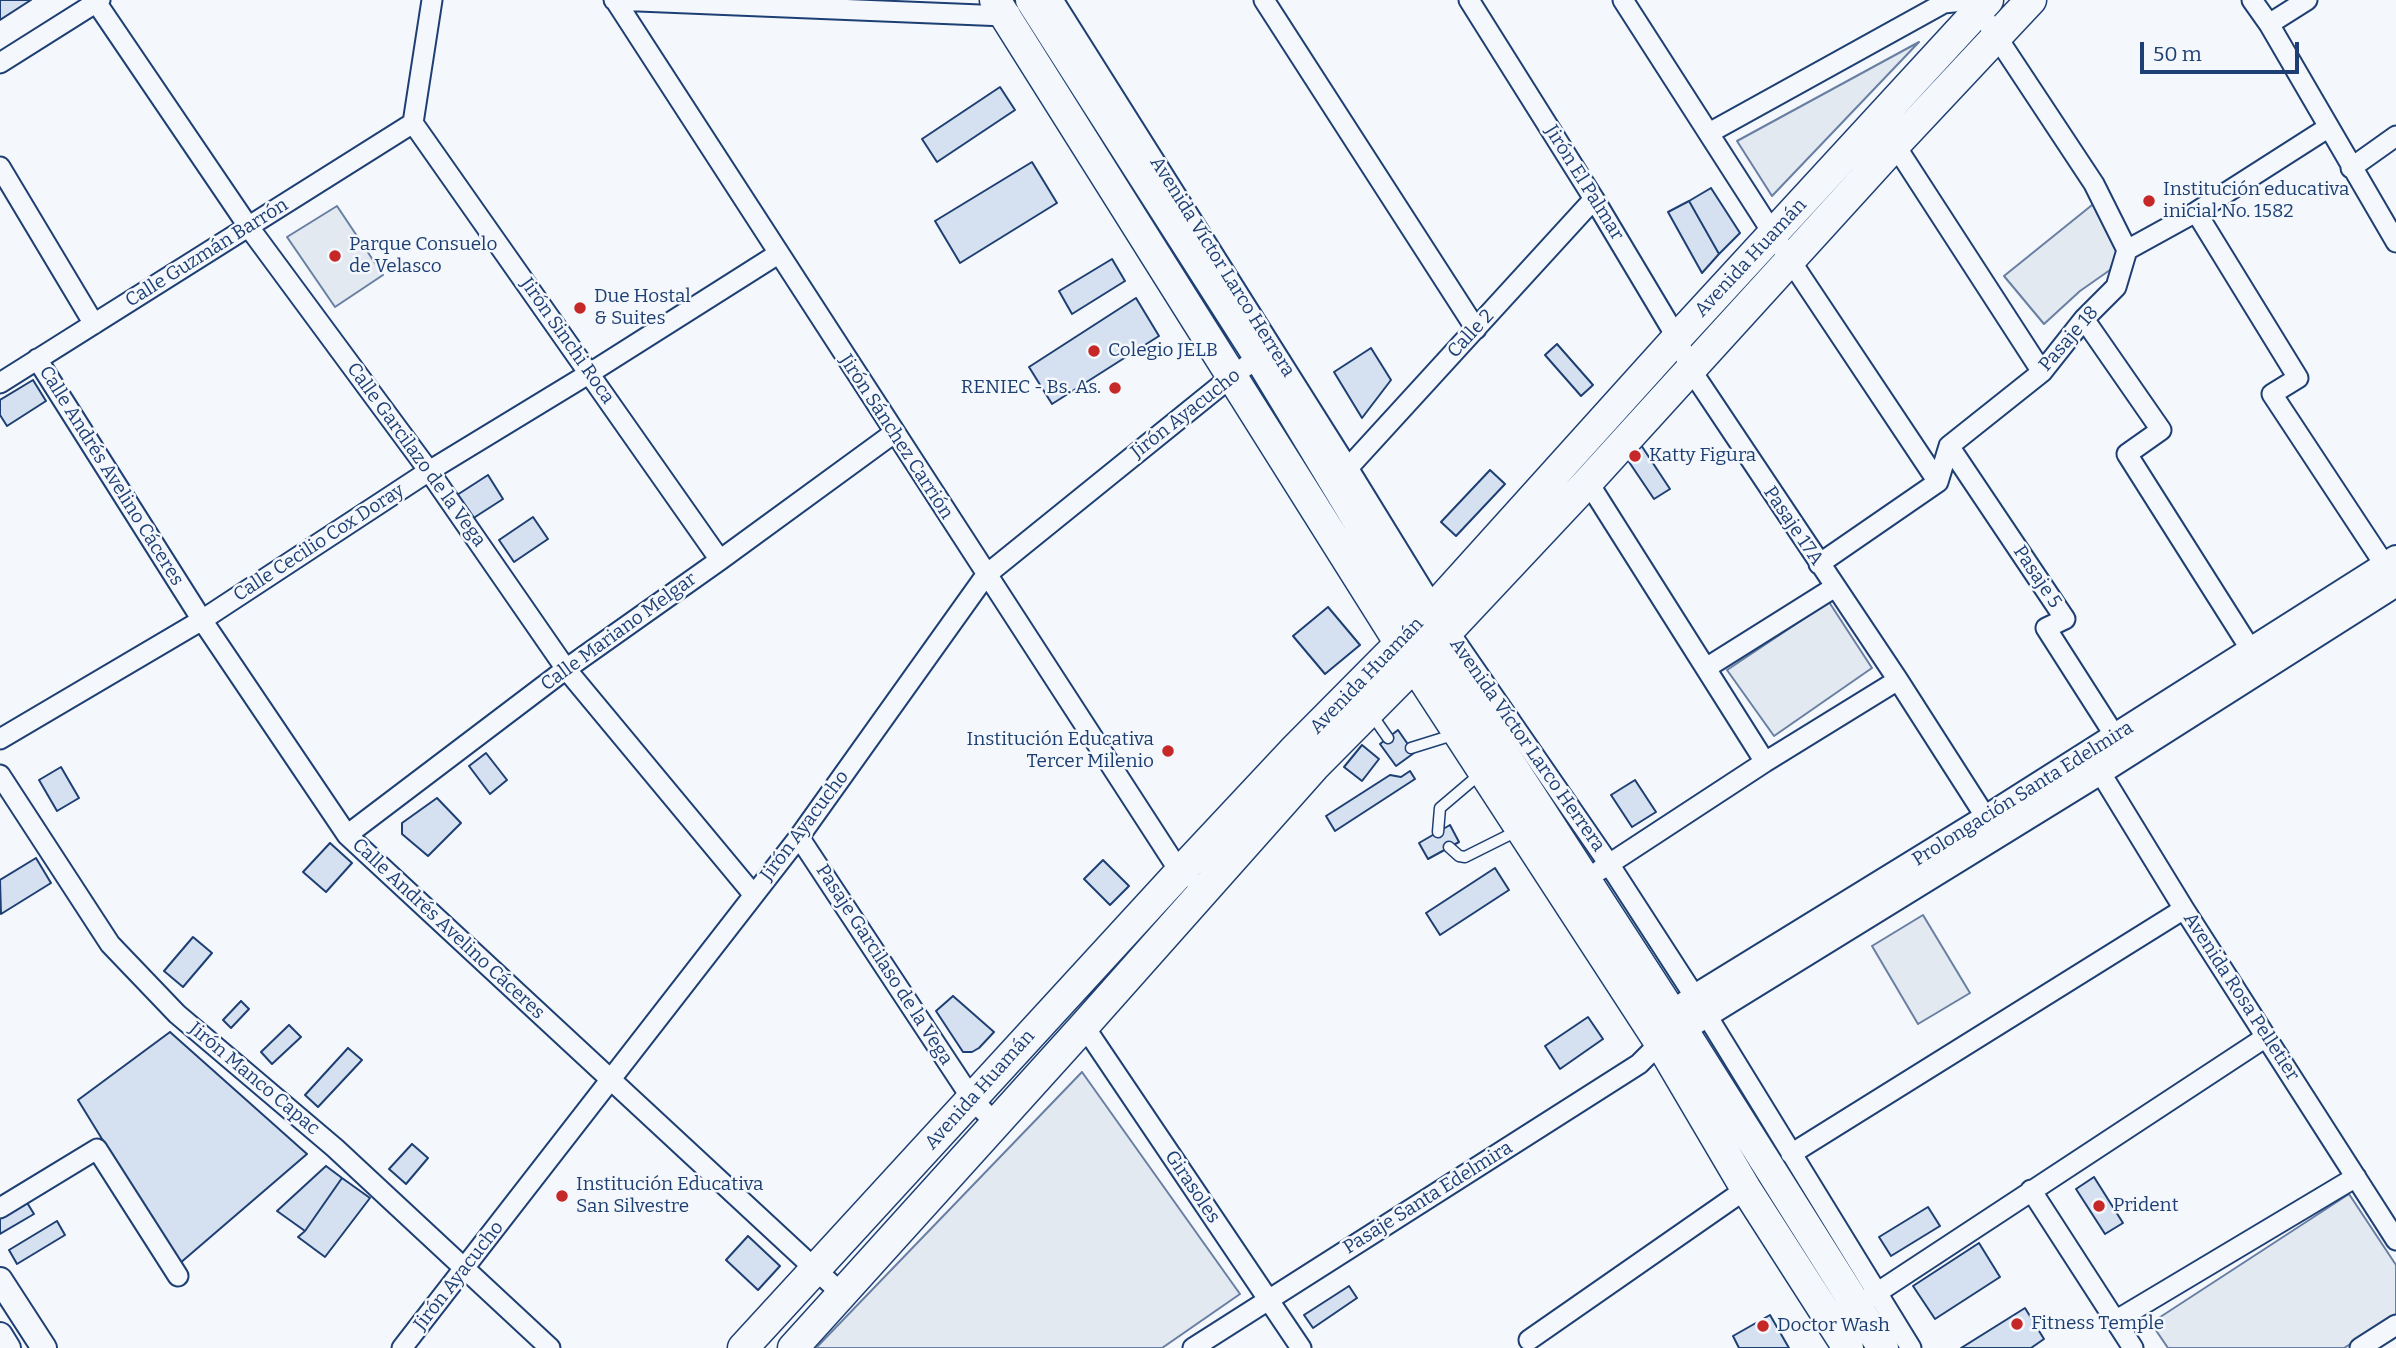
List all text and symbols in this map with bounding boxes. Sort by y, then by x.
scale bar [2144,28,2303,72]
text: 50 m [2153,41,2202,67]
street label: Jirón El Palmar [1540,121,1628,245]
street label: Avenida Víctor Larco Herrera [1145,153,1299,381]
place label: Institución educativa inicial No. 1582 [2163,179,2349,223]
marker: Institución educativa inicial No. 1582 [2141,193,2157,209]
street label: Calle Guzmán Barrón [121,194,293,312]
street label: Avenida Huamán [1690,194,1812,322]
place label: Parque Consuelo de Velasco [349,234,497,278]
marker: Parque Consuelo de Velasco [327,248,343,264]
street label: Jirón Sinchi Roca [515,274,619,408]
place label: Due Hostal & Suites [594,286,691,330]
marker: Due Hostal & Suites [572,300,588,316]
street label: Pasaje 18 [2034,302,2104,376]
street label: Calle 2 [1443,305,1499,363]
place label: Colegio JELB [1108,340,1218,362]
marker: Colegio JELB [1086,343,1102,359]
street label: Jirón Sánchez Carrión [834,350,958,524]
street label: Calle Garcilazo de la Vega [342,359,490,551]
street label: Calle Andrés Avelino Cáceres [34,362,188,590]
street label: Jirón Ayacucho [1127,364,1245,464]
place label: RENIEC - Bs. As. [961,377,1101,399]
marker: RENIEC - Bs. As. [1107,380,1123,396]
place label: Katty Figura [1649,445,1756,467]
marker: Katty Figura [1627,448,1643,464]
street label: Calle Cecilio Cox Doray [229,479,409,607]
street label: Pasaje 17A [1758,482,1828,570]
street label: Pasaje 5 [2008,542,2066,612]
street label: Calle Mariano Melgar [537,568,701,696]
street label: Avenida Huamán [1306,613,1428,739]
street label: Avenida Víctor Larco Herrera [1444,634,1610,856]
street label: Prolongación Santa Edelmira [1908,716,2138,872]
place label: Institución Educativa Tercer Milenio [967,729,1154,773]
marker: Institución Educativa Tercer Milenio [1160,743,1176,759]
street label: Jirón Ayacucho [756,766,854,886]
street label: Calle Andrés Avelino Cáceres [347,834,549,1024]
street label: Pasaje Garcilaso de la Vega [811,860,957,1070]
street label: Avenida Rosa Pelletier [2178,909,2304,1085]
street label: Jirón Manco Capac [184,1018,324,1140]
street label: Avenida Huamán [920,1025,1040,1155]
street label: Pasaje Santa Edelmira [1339,1137,1517,1259]
street label: Girasoles [1159,1146,1225,1228]
place label: Institución Educativa San Silvestre [576,1174,763,1218]
marker: Institución Educativa San Silvestre [554,1188,570,1204]
place label: Prident [2113,1195,2179,1217]
marker: Prident [2091,1198,2107,1214]
street label: Jirón Ayacucho [409,1217,509,1335]
place label: Fitness Temple [2031,1313,2164,1335]
place label: Doctor Wash [1777,1315,1890,1337]
marker: Fitness Temple [2009,1316,2025,1332]
marker: Doctor Wash [1755,1318,1771,1334]

